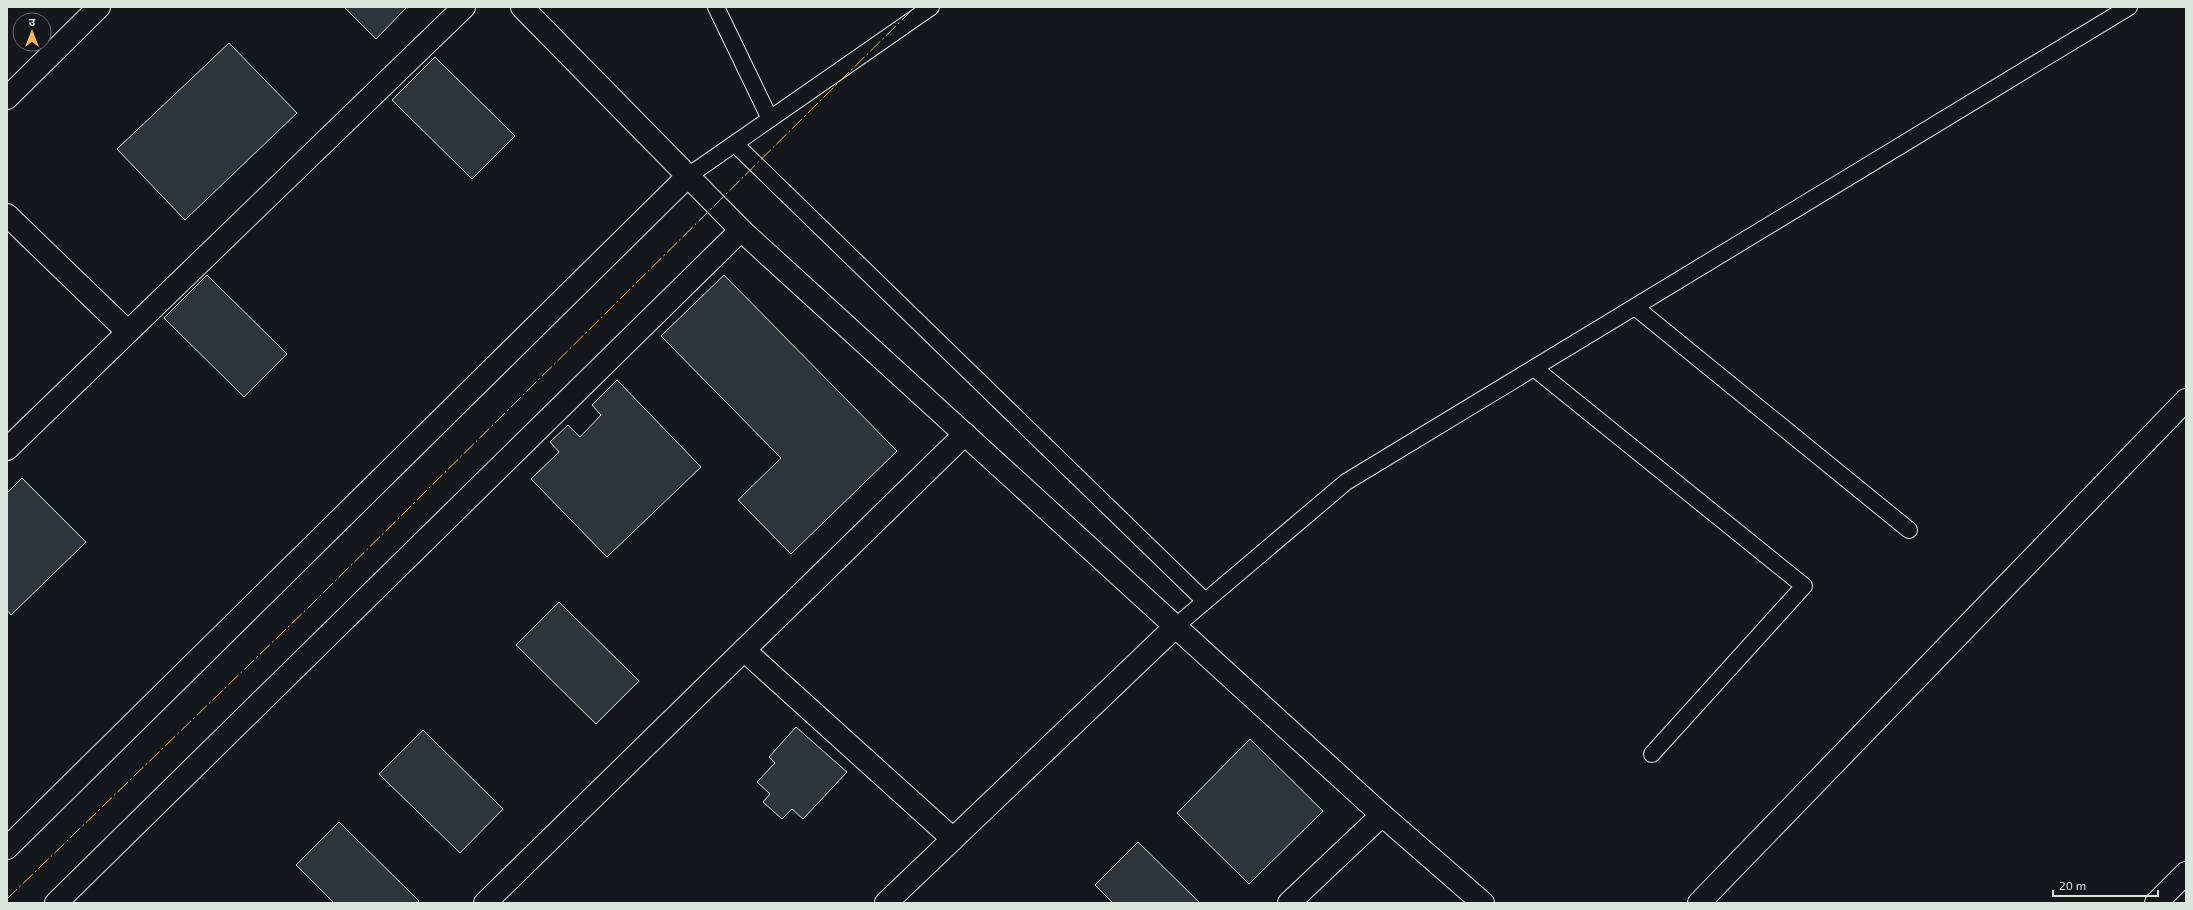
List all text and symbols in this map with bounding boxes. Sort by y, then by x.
north arrow [12,12,52,52]
text: उ [29,15,36,28]
scale bar [2053,872,2158,898]
text: 20 m [2059,878,2086,892]

